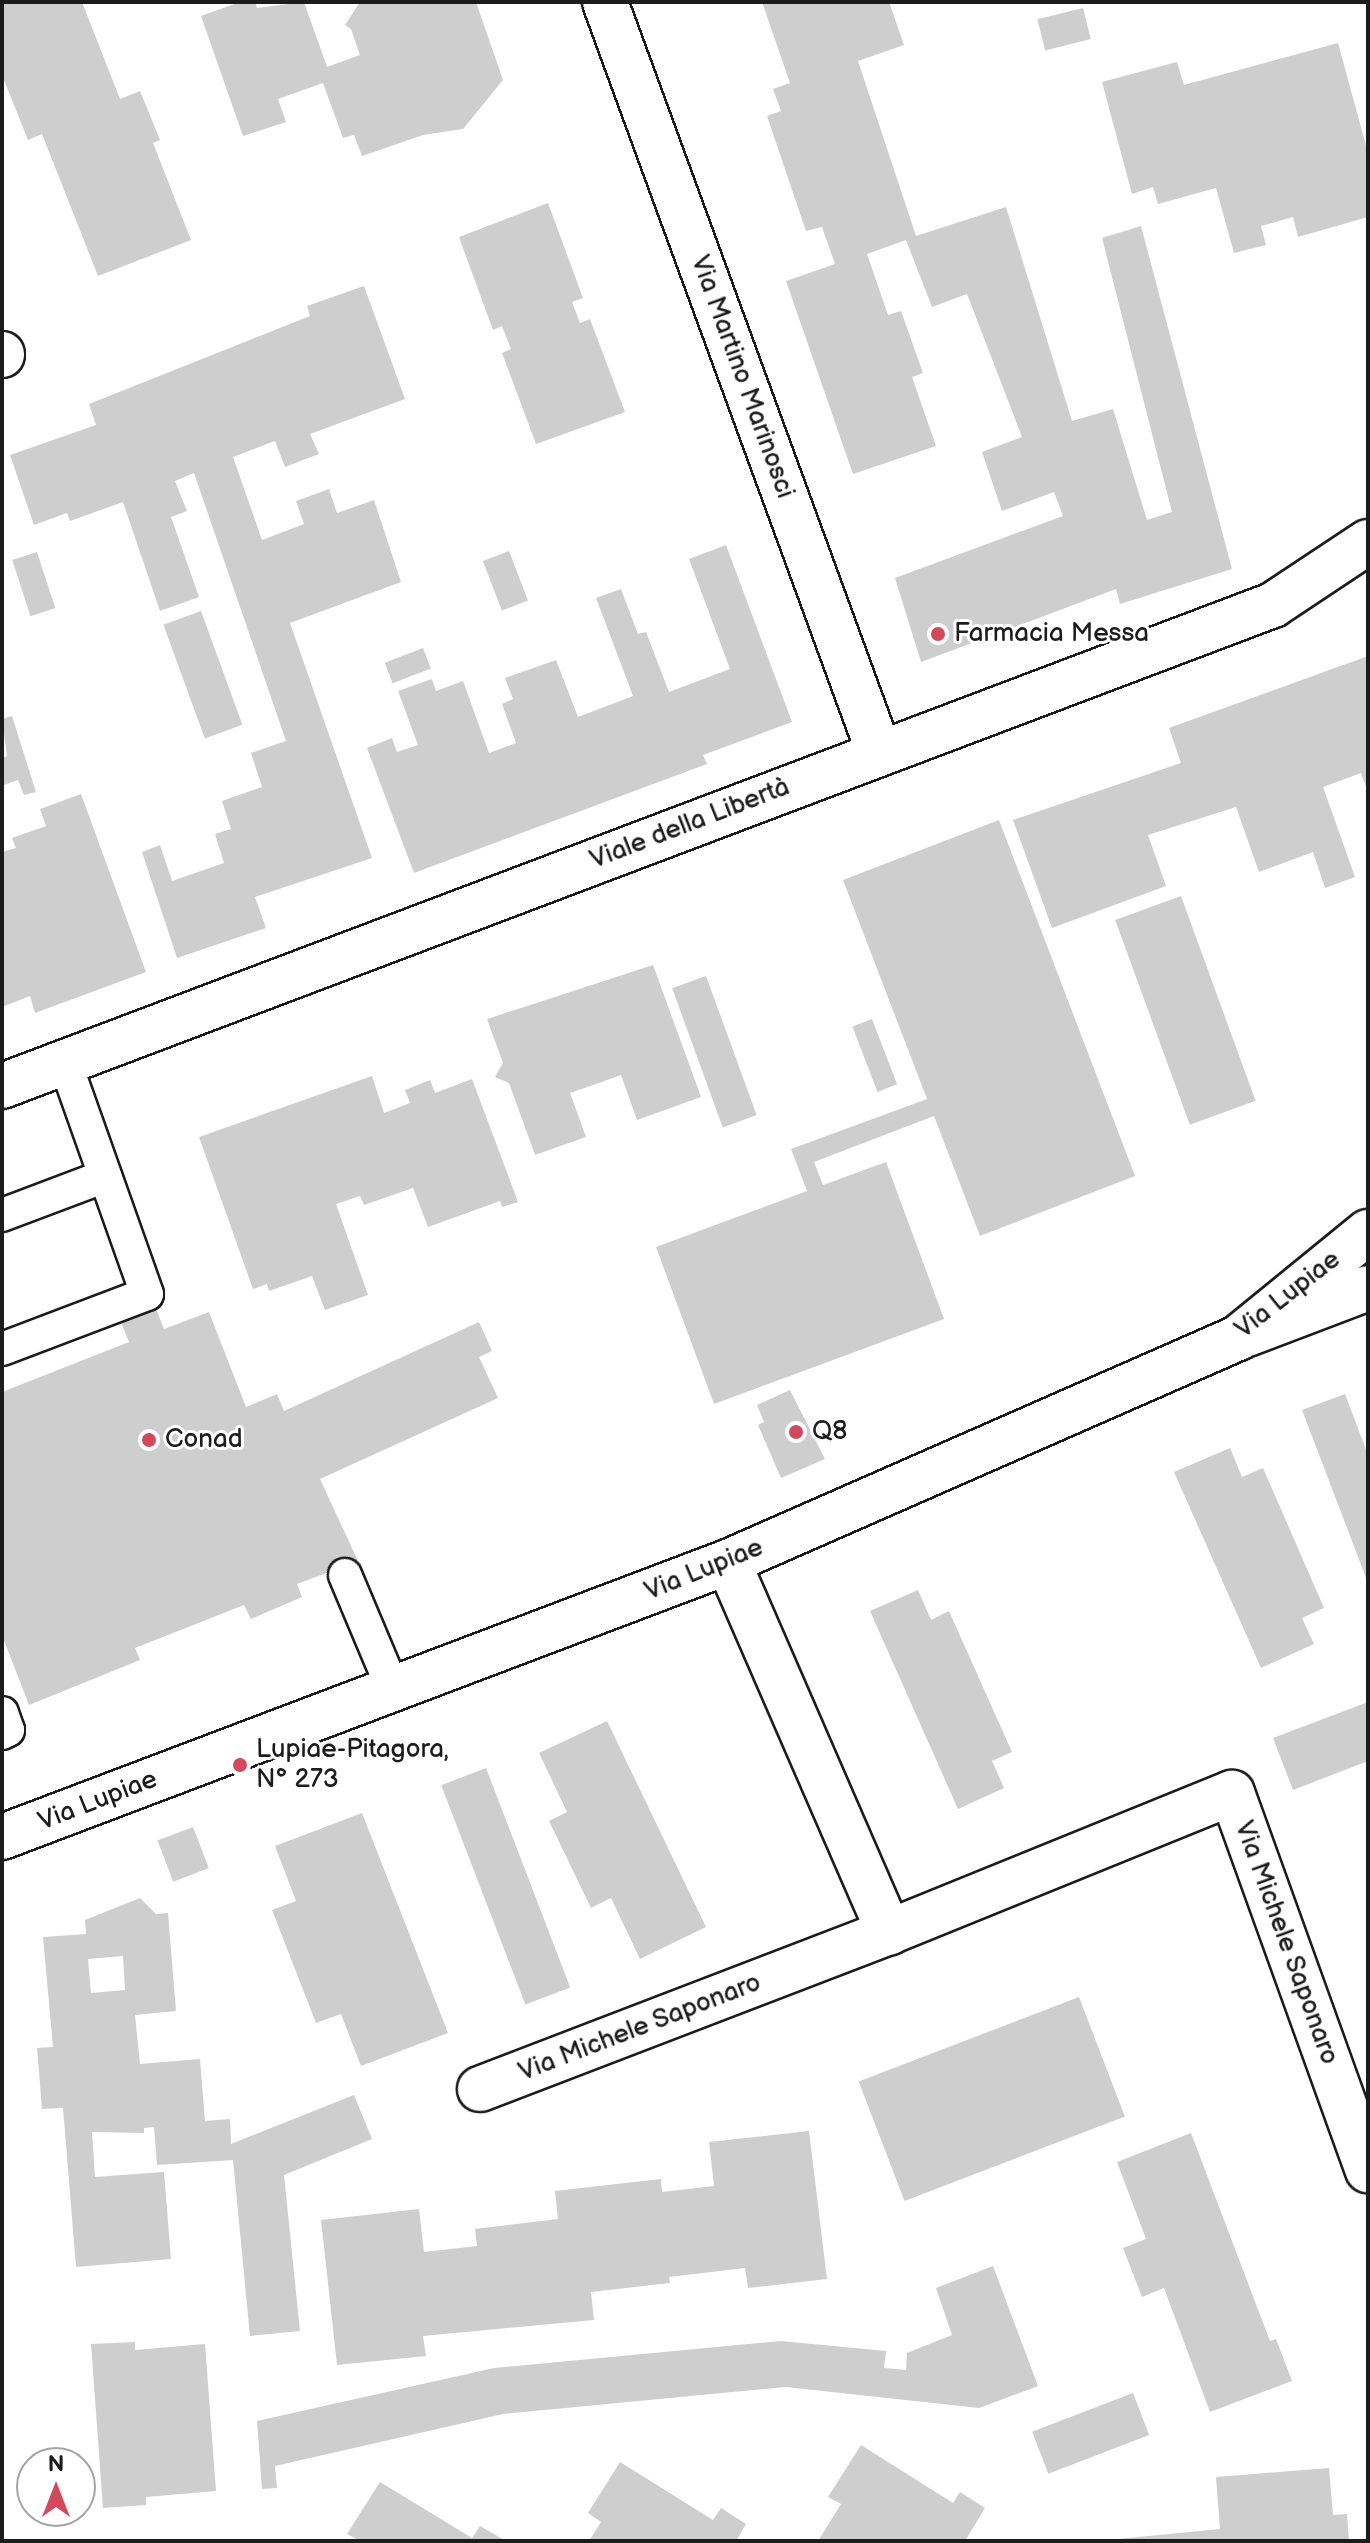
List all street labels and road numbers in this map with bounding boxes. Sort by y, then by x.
street label: Via Martino Marinosci [684,251,800,503]
street label: Viale della Libertà [586,772,794,876]
street label: Via Lupiae [1229,1244,1347,1346]
street label: Via Lupiae [640,1532,768,1608]
street label: Via Lupiae [34,1764,162,1838]
street label: Via Michele Saponaro [1227,1817,1345,2069]
street label: Via Michele Saponaro [514,1967,766,2089]

